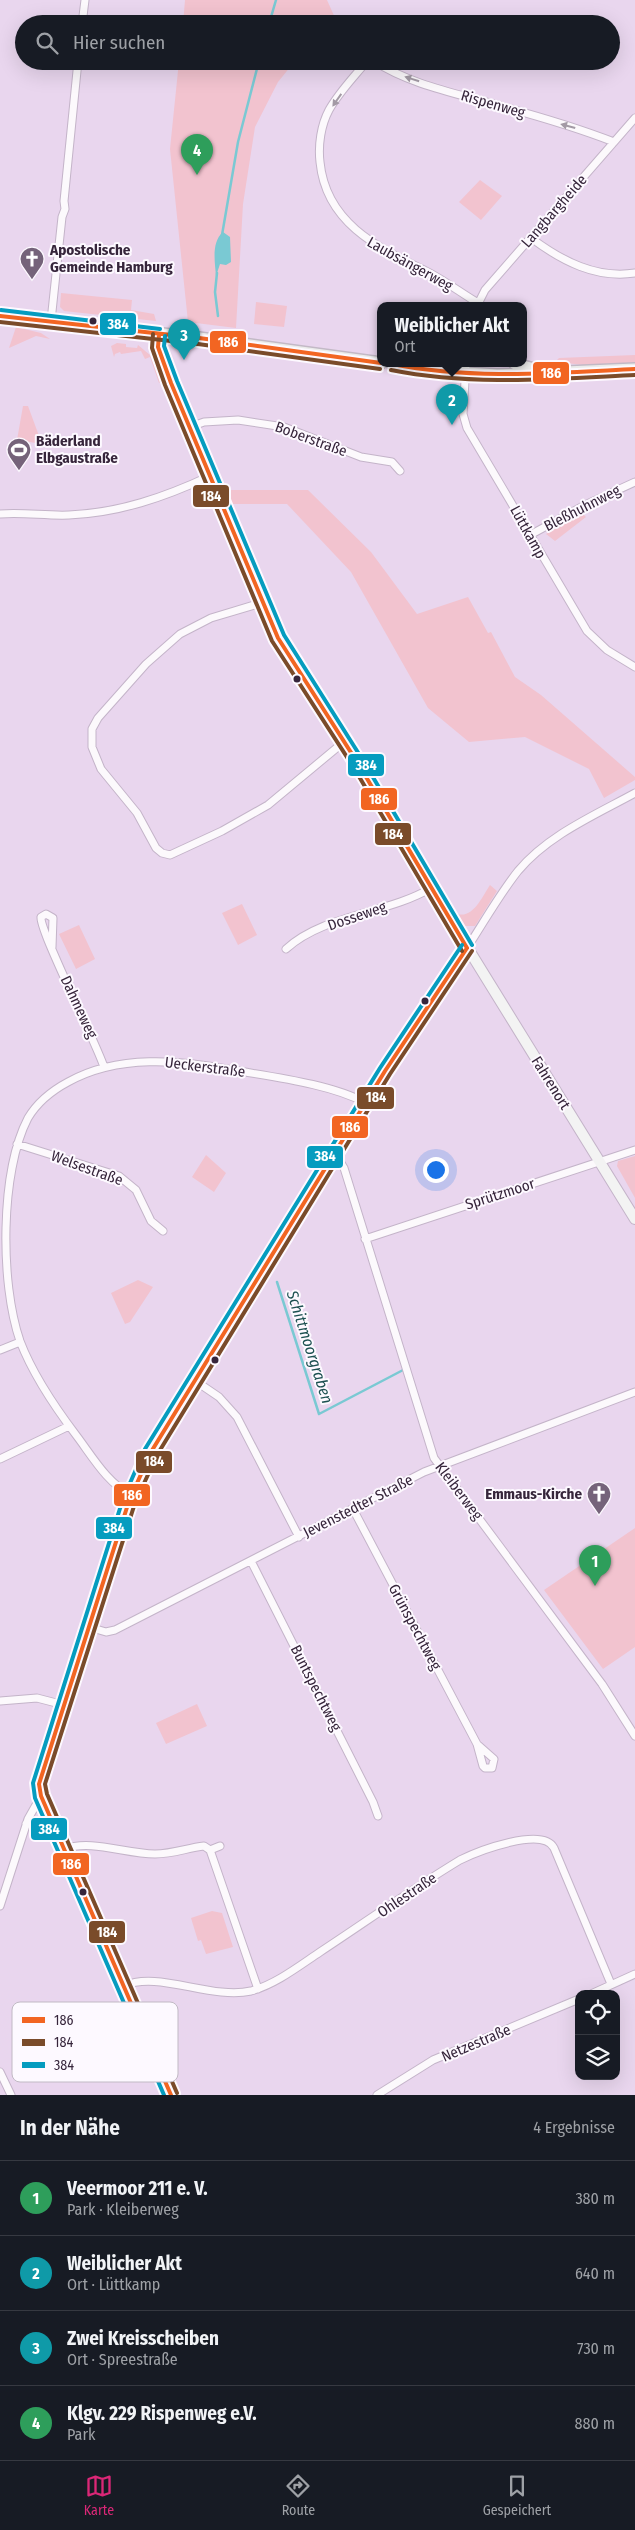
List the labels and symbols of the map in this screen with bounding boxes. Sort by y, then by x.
one-way arrow [405,75,420,83]
street label: Rispenweg [459,86,527,122]
one-way arrow [332,93,342,106]
one-way arrow [560,121,575,129]
pin: 4 [181,134,213,175]
street label: Langbargheide [517,171,591,251]
street label: Laubsängerweg [364,233,456,295]
place label: Apostolische Gemeinde Hamburg [49,241,173,276]
church icon: Apostolische Gemeinde Hamburg [19,246,45,280]
line badge: 384 [99,312,137,336]
unlabelled marker [88,316,98,326]
text: 384 [106,316,129,333]
pin: 3 [168,319,200,360]
line badge: 186 [209,330,247,354]
text: 186 [218,334,238,351]
line badge: 186 [532,361,570,385]
text: 186 [541,365,561,382]
pin: 2 [436,384,468,425]
street label: Boberstraße [272,418,350,460]
place label: Bäderland Elbgaustraße [36,432,118,467]
sports icon: Bäderland Elbgaustraße [6,437,32,471]
street label: Bleßhuhnweg [541,481,623,535]
line badge: 184 [192,484,230,508]
text: 184 [201,488,221,505]
street label: Lüttkamp [506,502,550,562]
unlabelled marker [292,674,302,684]
line badge: 384 [347,753,385,777]
text: 384 [354,757,377,774]
line badge: 186 [360,787,398,811]
text: 186 [369,791,389,808]
line badge: 184 [374,822,412,846]
text: 184 [383,826,403,843]
street label: Dosseweg [325,898,389,934]
street label: Dahmeweg [57,973,101,1041]
unlabelled marker [420,996,430,1006]
street label: Ueckerstraße [164,1053,246,1081]
street label: Fahrenort [528,1053,574,1113]
line badge: 184 [356,1086,395,1110]
text: 184 [366,1089,386,1106]
line badge: 186 [331,1115,369,1139]
text: 186 [340,1119,360,1136]
line badge: 384 [306,1145,344,1169]
street label: Welsestraße [49,1147,125,1189]
text: 384 [313,1148,336,1165]
your location [423,1157,449,1183]
street label: Sprützmoor [463,1174,538,1214]
water label: Schittmoorgraben [282,1287,337,1406]
unlabelled marker [210,1355,220,1365]
line badge: 184 [135,1450,173,1474]
text: 184 [144,1453,164,1470]
street label: Kleiberweg [431,1458,487,1524]
street label: Jevenstedter Straße [300,1471,416,1541]
church icon: Emmaus-Kirche [586,1481,612,1515]
line badge: 186 [113,1483,151,1507]
place label: Emmaus-Kirche [485,1485,582,1503]
text: 186 [122,1487,142,1504]
line badge: 384 [95,1516,133,1540]
text: 384 [102,1520,125,1537]
pin: 1 [579,1545,611,1586]
street label: Grünspechtweg [385,1581,445,1673]
street label: Buntspechtweg [287,1642,345,1734]
line badge: 384 [30,1817,68,1841]
text: 384 [37,1821,60,1838]
line badge: 186 [52,1852,90,1876]
text: 186 [61,1856,81,1873]
street label: Ohlestraße [374,1869,440,1921]
unlabelled marker [78,1887,88,1897]
line badge: 184 [88,1920,126,1944]
text: 184 [97,1924,117,1941]
legend [12,2002,178,2082]
text: 186 [54,2012,73,2029]
street label: Netzestraße [439,2020,513,2066]
text: 184 [54,2034,73,2051]
text: 384 [54,2057,74,2074]

